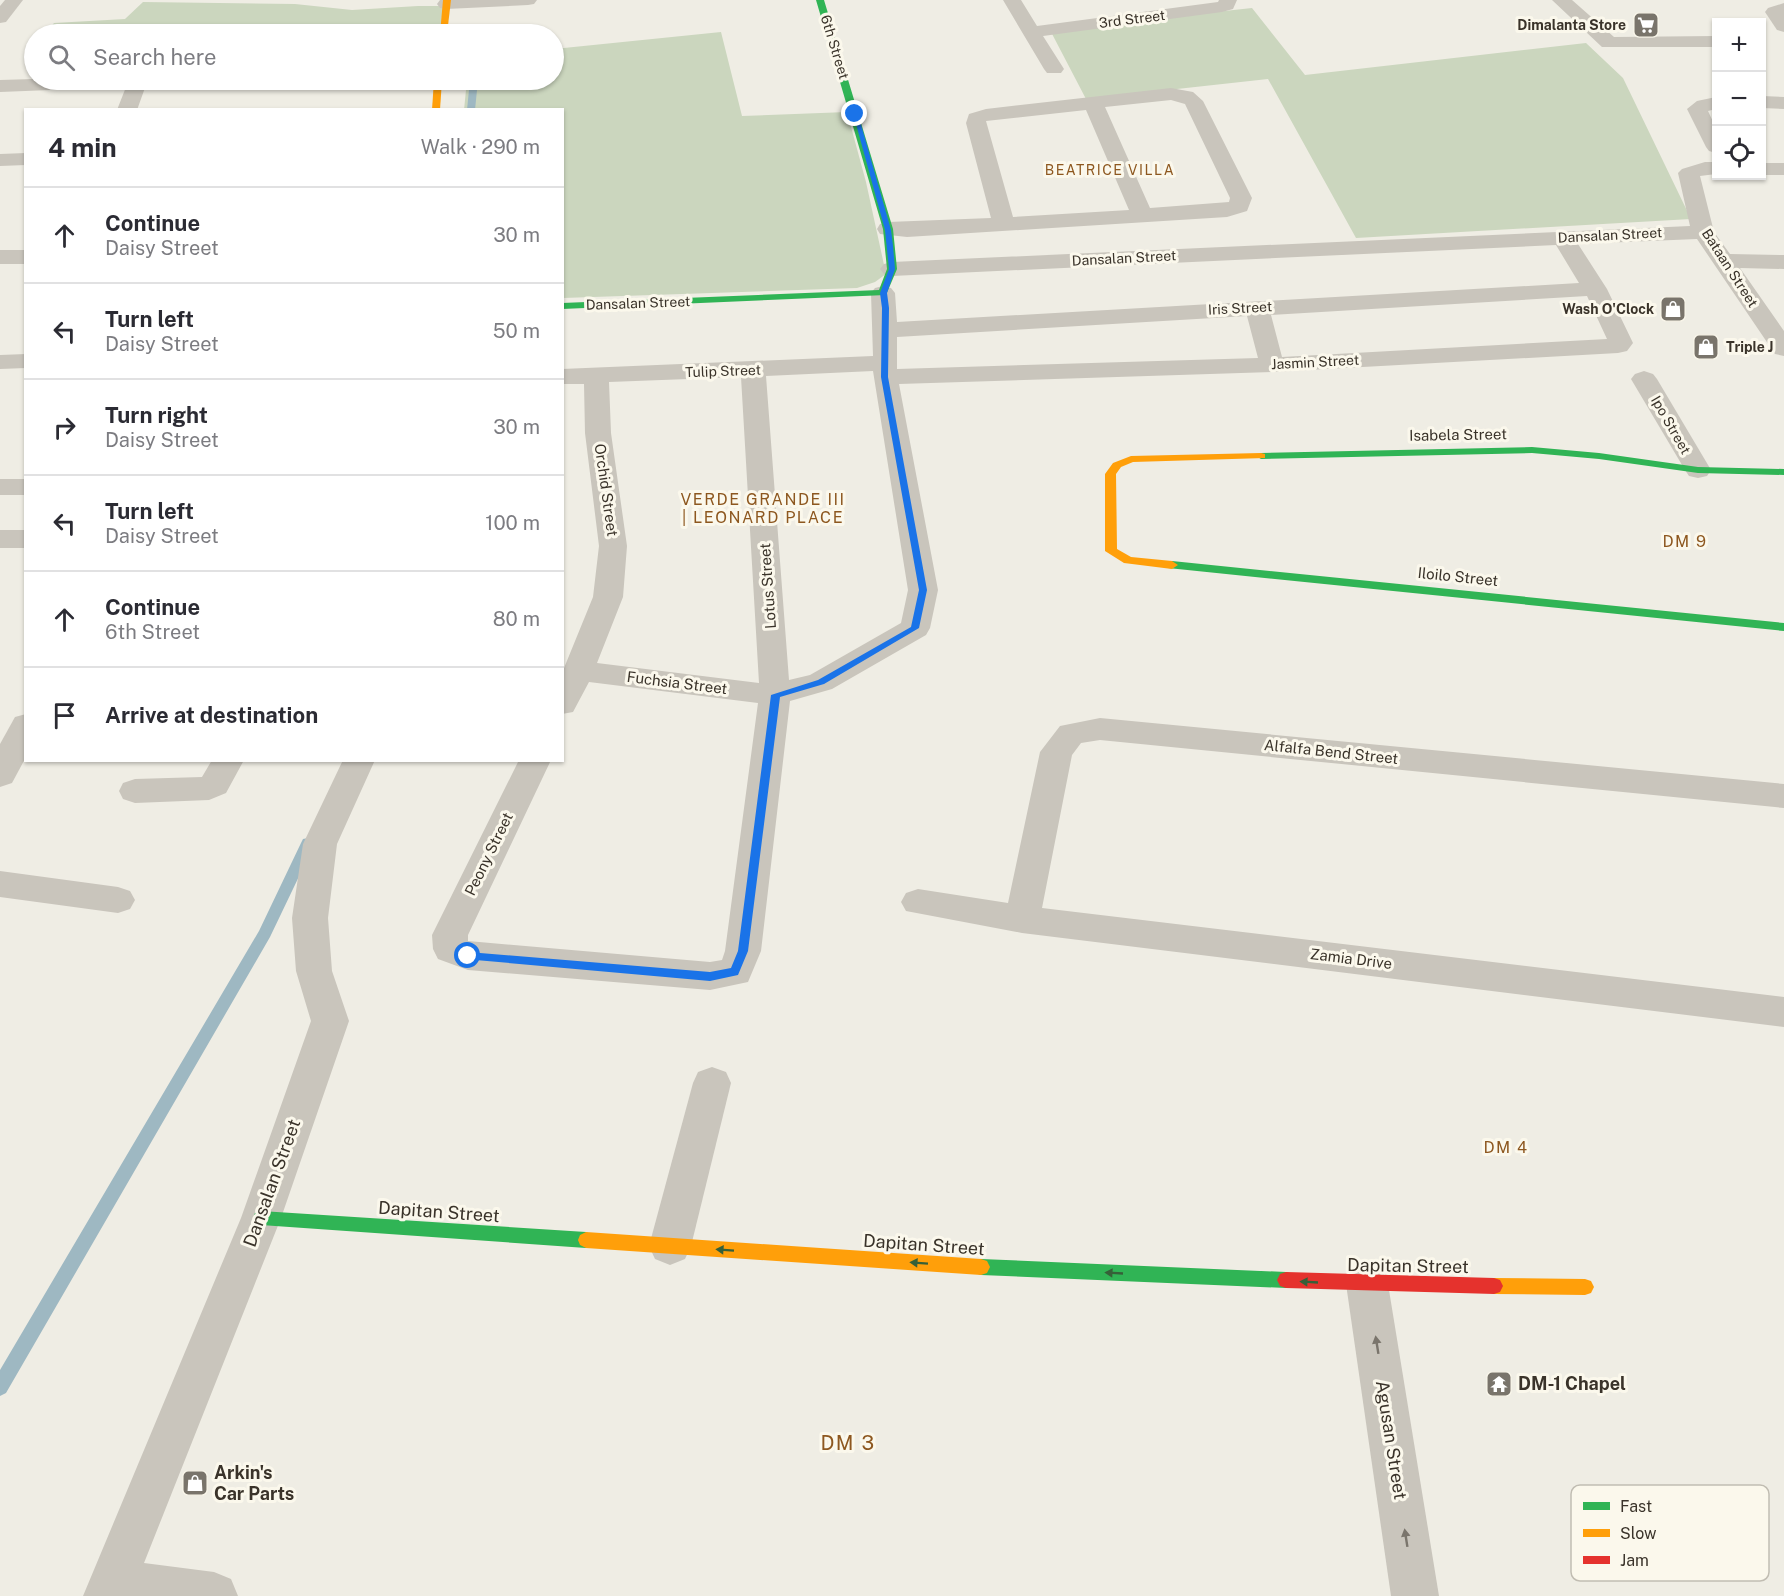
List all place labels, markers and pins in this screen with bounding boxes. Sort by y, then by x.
supermarket icon: Dimalanta Store [1631,10,1661,40]
place label: Dimalanta Store [1517,17,1626,33]
shop icon: Wash O'Clock [1658,294,1688,324]
place label: Wash O'Clock [1562,301,1654,317]
shop icon: Triple J [1691,332,1721,362]
place label: Triple J [1726,339,1773,355]
temple icon: DM-1 Chapel [1484,1369,1514,1399]
place label: DM-1 Chapel [1518,1373,1626,1394]
place label: Arkin's Car Parts [214,1462,294,1504]
shop icon: Arkin's Car Parts [180,1468,210,1498]

